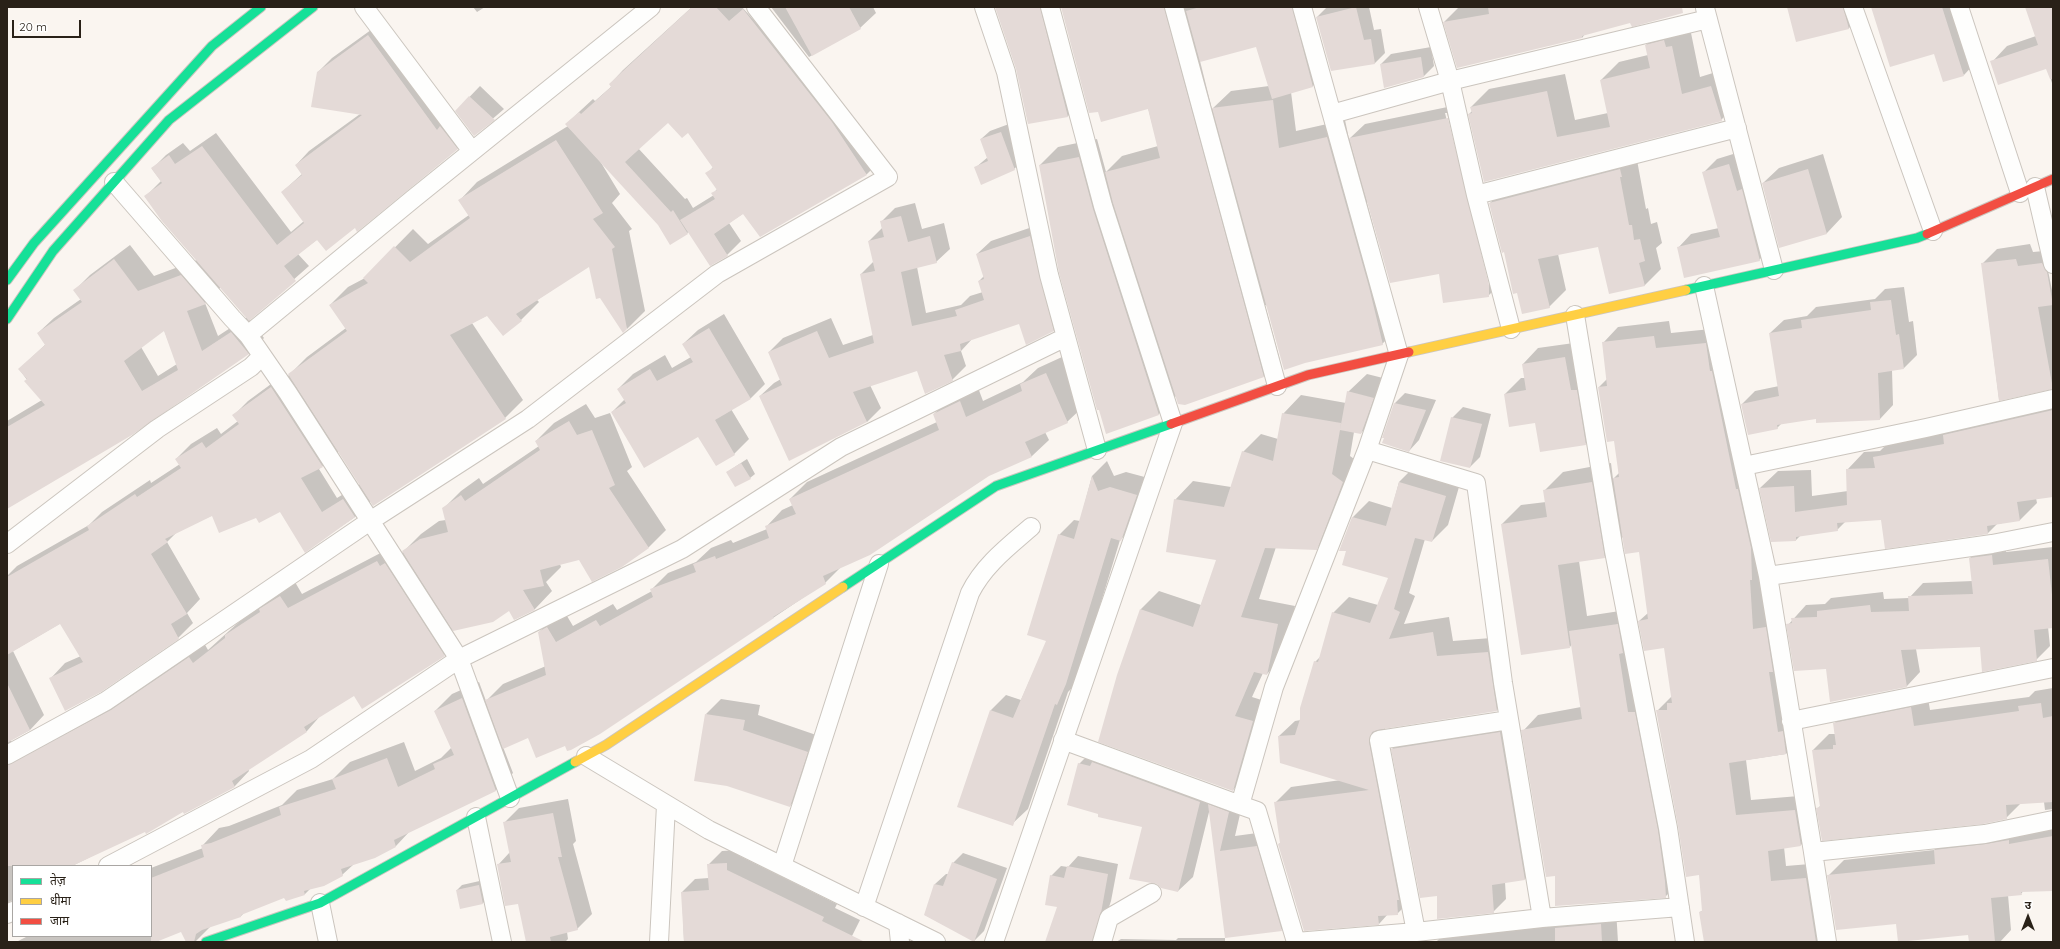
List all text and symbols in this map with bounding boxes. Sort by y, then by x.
scale bar [14,12,83,38]
text: 20 m [19,19,47,34]
legend [12,865,152,937]
text: तेज़ [50,873,66,888]
text: धीमा [50,893,71,908]
north arrow [2008,897,2048,937]
text: उ [2025,898,2031,912]
text: जाम [50,913,69,928]

